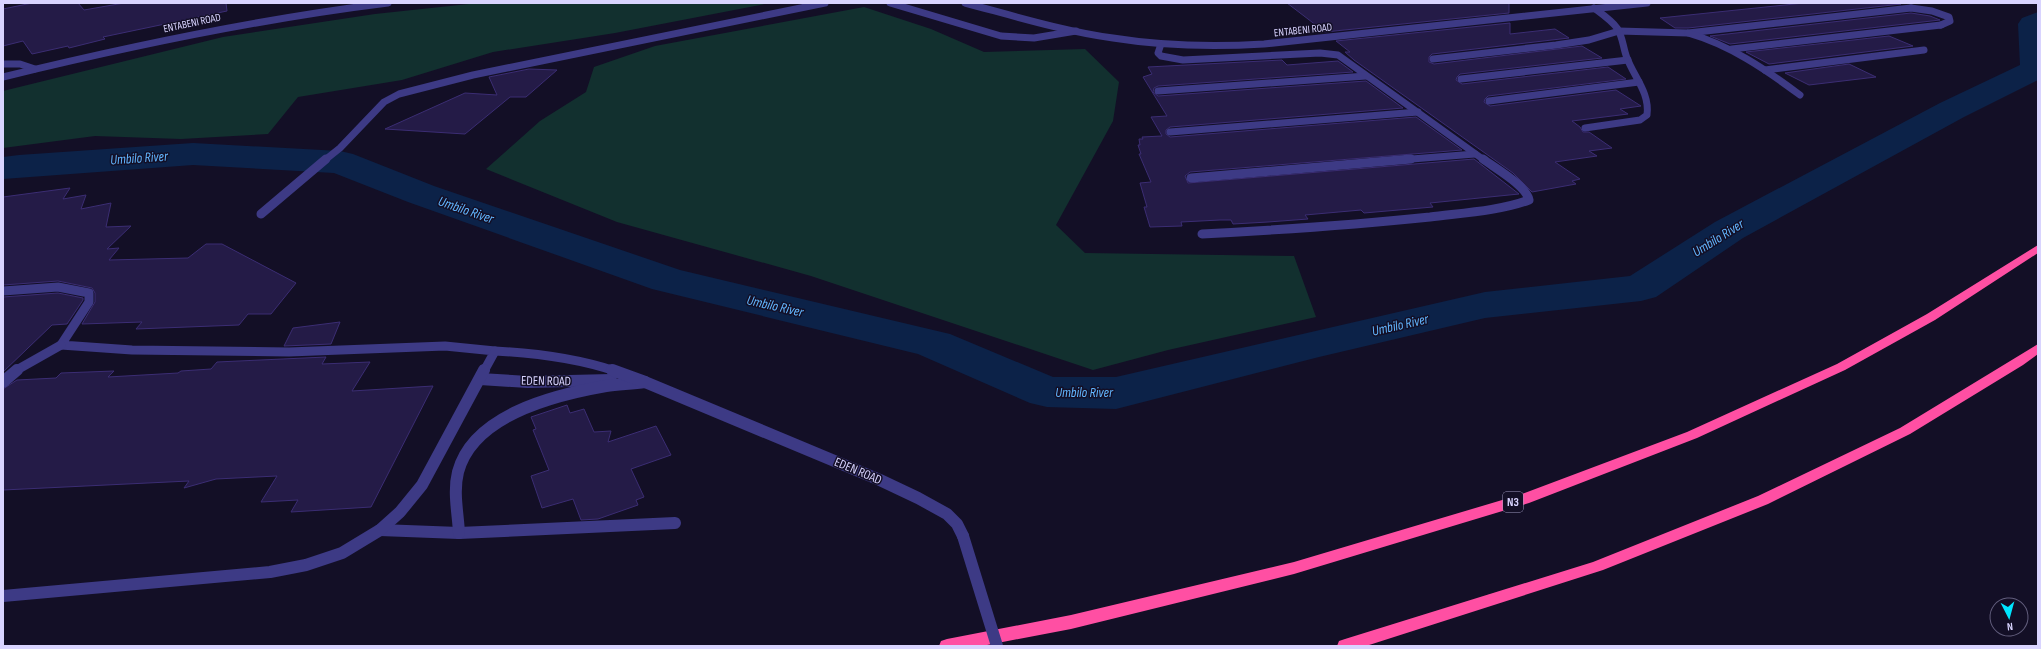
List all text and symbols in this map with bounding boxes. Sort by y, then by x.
street label: ENTABENI ROAD [162,11,222,35]
street label: ENTABENI ROAD [1273,20,1333,40]
water label: Umbilo River [110,147,169,168]
water label: Umbilo River [436,193,497,228]
water label: Umbilo River [1689,215,1748,260]
water label: Umbilo River [745,291,806,321]
water label: Umbilo River [1370,310,1431,340]
street label: EDEN ROAD [521,373,571,389]
water label: Umbilo River [1055,384,1114,401]
street label: EDEN ROAD [832,454,884,488]
road number: N3 [1503,492,1523,512]
north arrow [1989,597,2029,637]
text: N [2006,620,2014,633]

